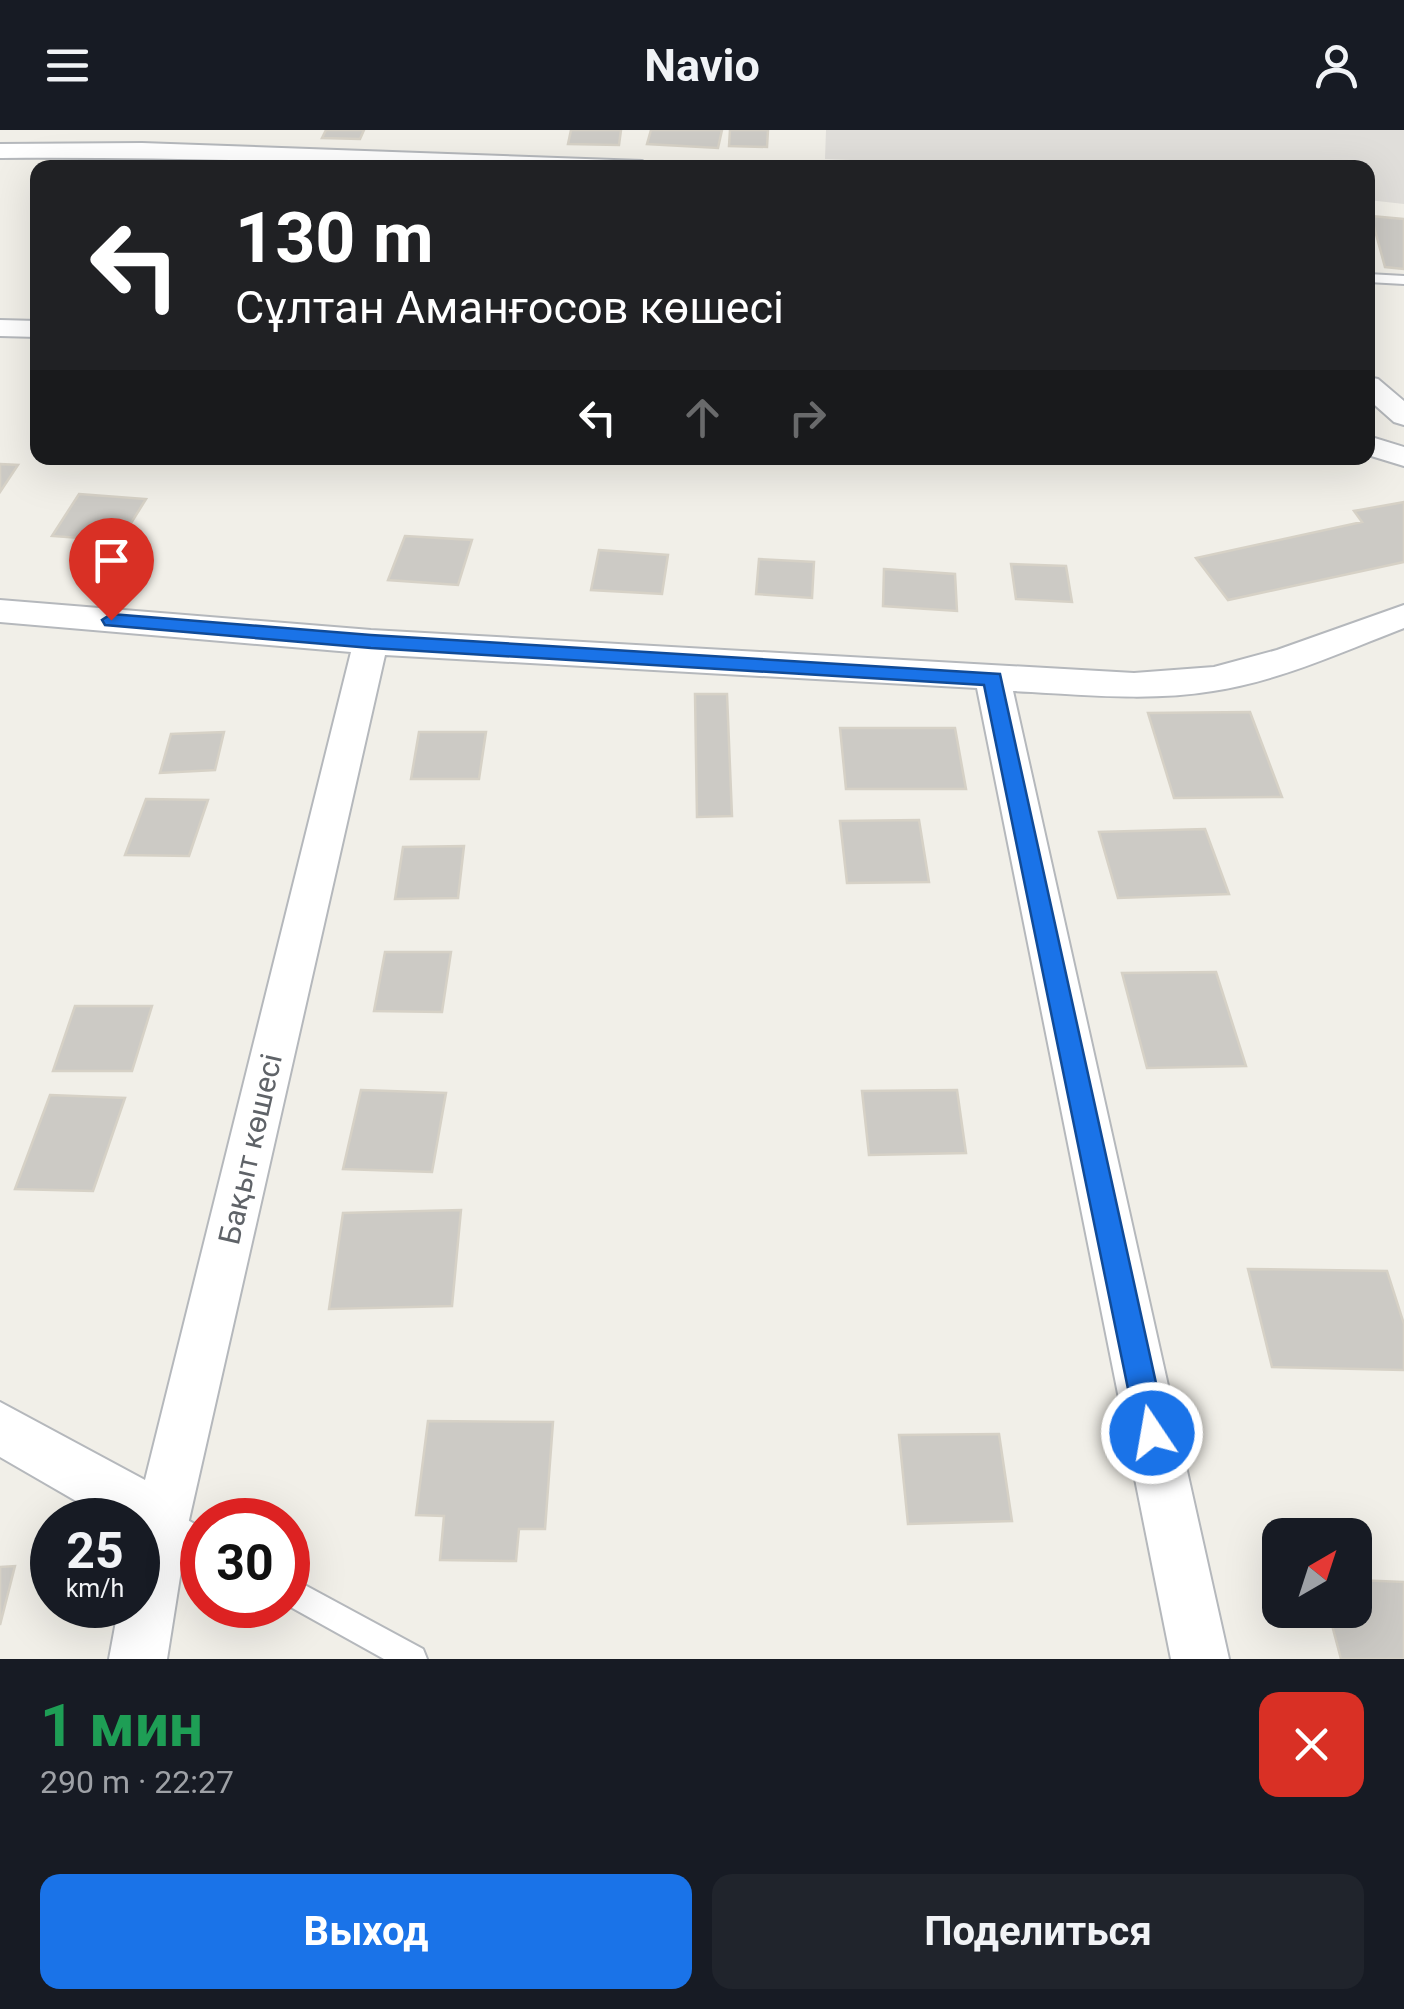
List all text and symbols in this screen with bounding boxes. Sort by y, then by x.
icon: menu [40,38,95,93]
icon: person [1309,38,1364,93]
text: Navio [644,39,760,92]
text: 130 m [235,197,434,279]
icon: left [70,200,200,330]
text: Сұлтан Аманғосов көшесі [235,281,784,334]
icon: left [570,390,625,445]
icon: ahead [675,390,730,445]
icon: right [780,390,835,445]
pin [69,518,154,621]
icon: arrive [84,533,139,588]
street label: Бақыт көшесі [211,1050,289,1248]
position arrow [1100,1381,1204,1485]
speed limit sign: 30 [180,1498,310,1628]
north arrow [1262,1518,1372,1628]
map controls [1262,1518,1372,1628]
text: 25 [66,1522,124,1580]
text: km/h [66,1574,124,1603]
text: 1 мин [40,1690,203,1761]
button: close [1259,1692,1364,1797]
text: 290 m · 22:27 [40,1763,234,1801]
button: Выход [40,1874,692,1989]
button: Поделиться [712,1874,1364,1989]

